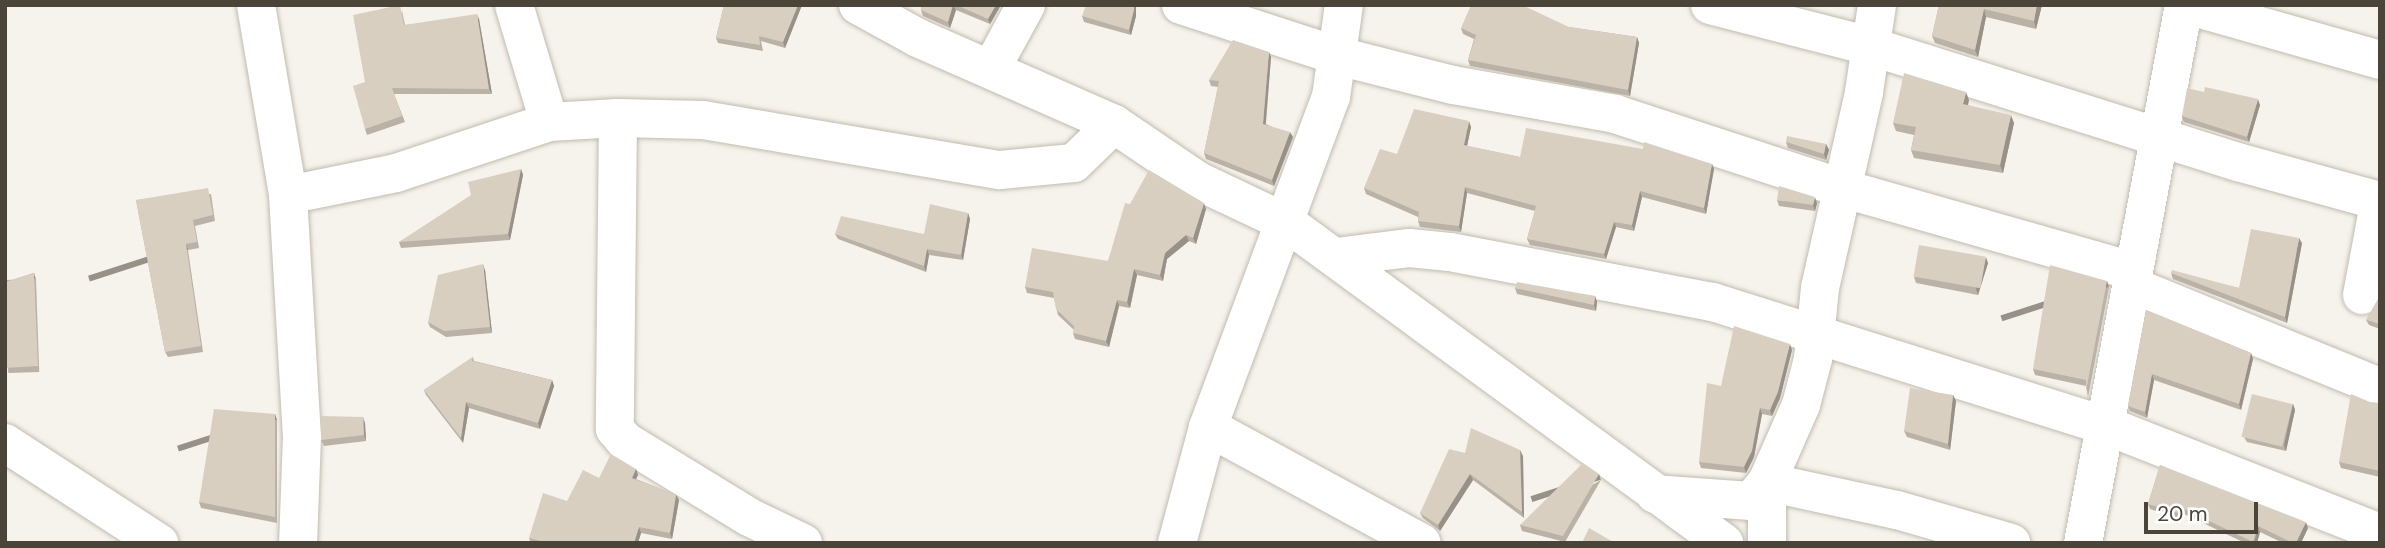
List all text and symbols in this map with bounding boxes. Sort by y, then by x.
scale bar [2147,489,2261,532]
text: 20 m [2157,500,2208,528]

